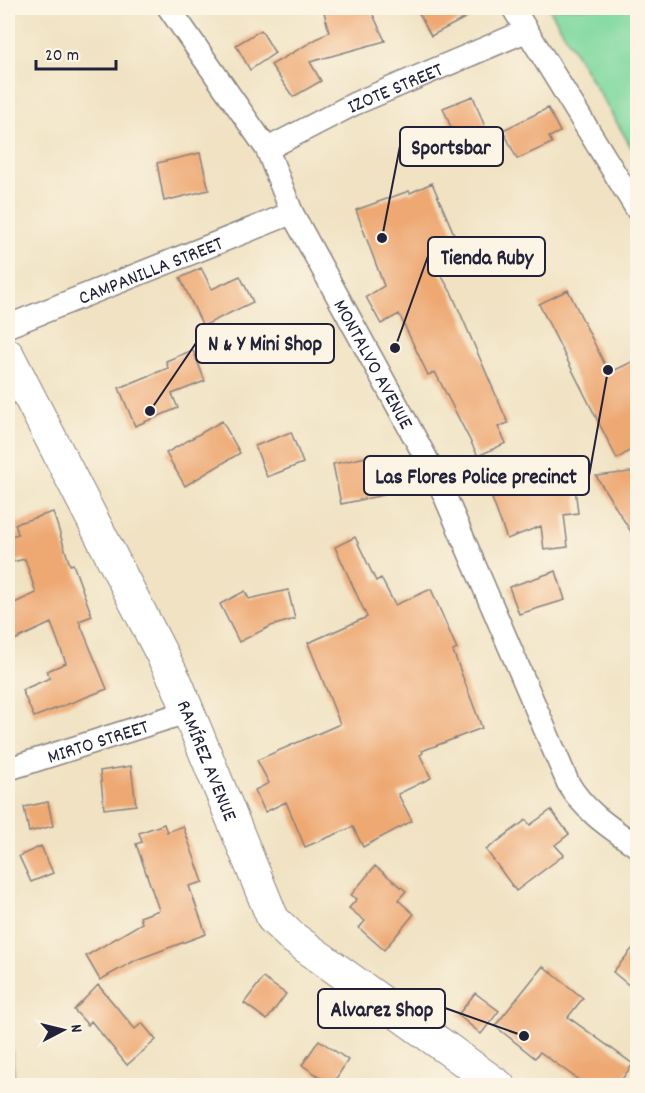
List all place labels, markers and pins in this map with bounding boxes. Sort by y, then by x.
callout: Sportsbar [400,127,503,166]
callout: Tienda Ruby [428,237,545,276]
callout: N & Y Mini Shop [196,324,334,363]
callout: Las Flores Police precinct [364,456,589,495]
callout: Alvarez Shop [318,989,445,1028]

